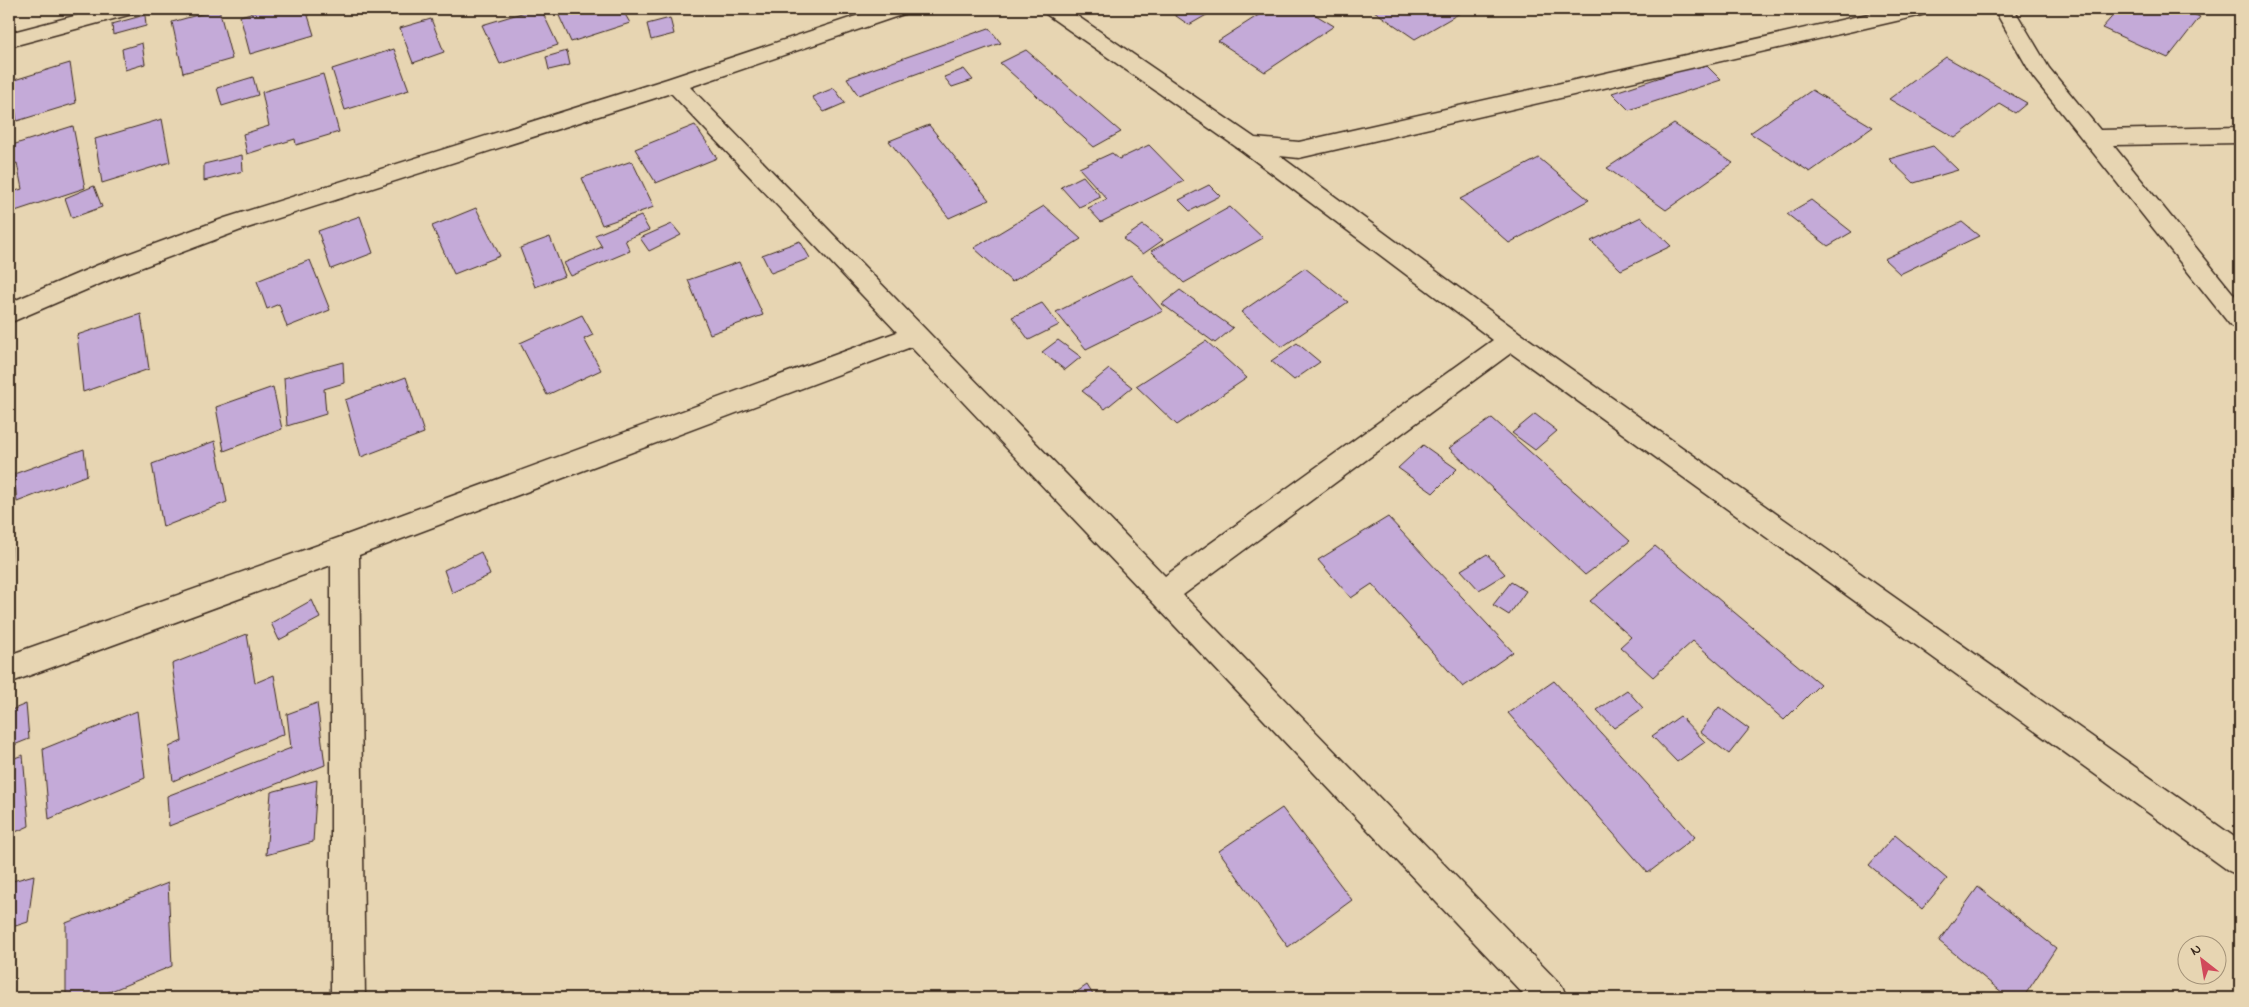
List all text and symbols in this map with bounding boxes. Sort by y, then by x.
north arrow [2176,934,2226,984]
text: N [2187,939,2206,962]

